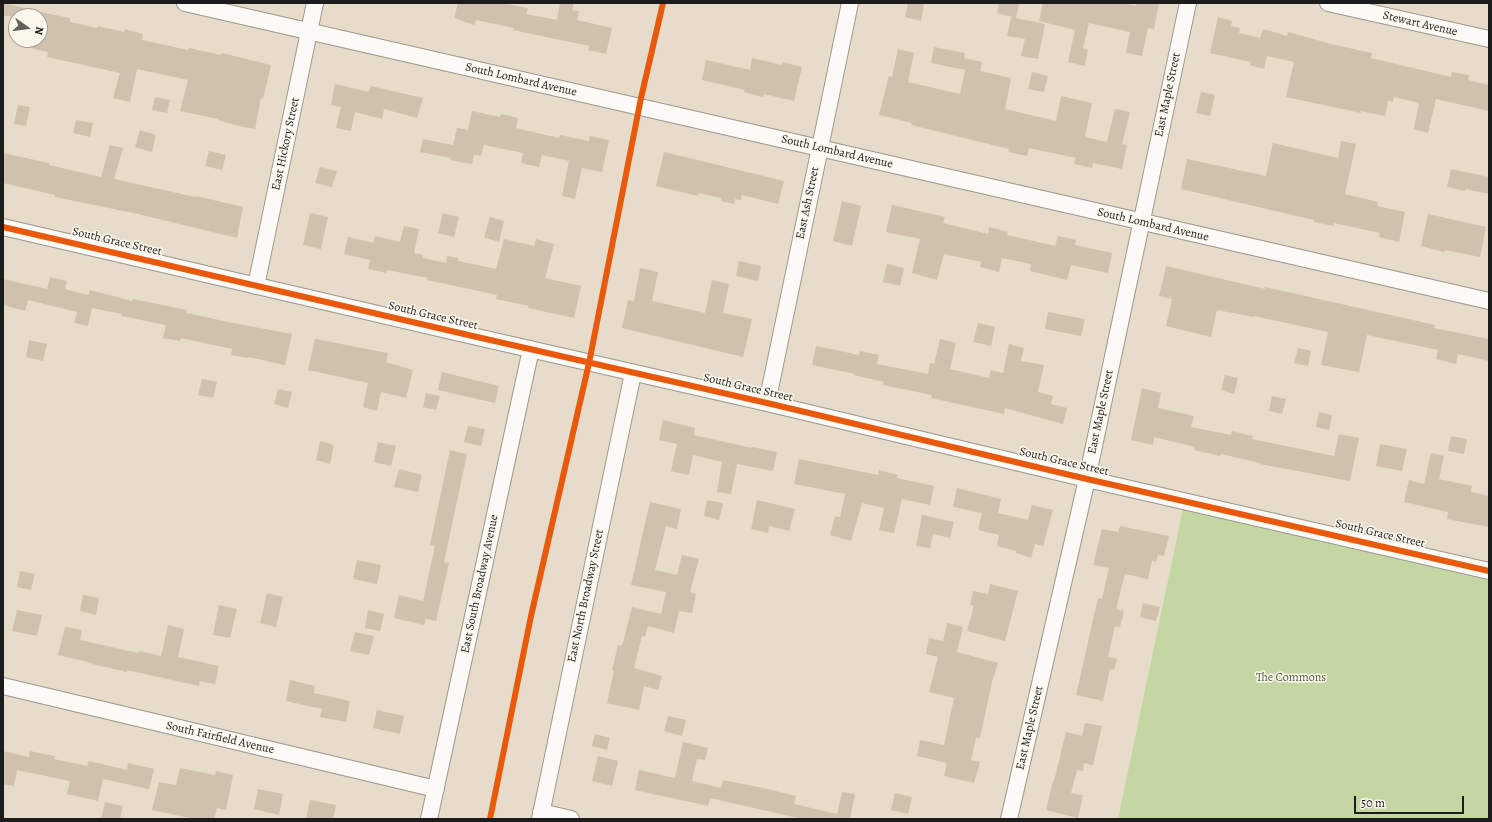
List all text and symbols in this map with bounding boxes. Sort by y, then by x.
north arrow [8,8,48,48]
street label: Stewart Avenue [1381,8,1459,40]
text: N [31,25,47,36]
street label: East Maple Street [1152,52,1184,138]
street label: South Lombard Avenue [464,60,578,100]
street label: East Hickory Street [269,96,303,192]
street label: South Lombard Avenue [780,132,894,172]
street label: East Ash Street [793,165,823,241]
street label: South Lombard Avenue [1096,205,1210,245]
street label: South Grace Street [71,225,163,259]
street label: South Grace Street [387,299,479,333]
street label: East Maple Street [1085,369,1117,455]
street label: South Grace Street [702,371,794,405]
street label: South Grace Street [1018,445,1110,479]
street label: East South Broadway Avenue [458,513,502,655]
street label: South Grace Street [1334,517,1426,551]
street label: East North Broadway Street [565,528,607,664]
park label: The Commons [1256,671,1326,685]
street label: East Maple Street [1013,685,1047,771]
street label: South Fairfield Avenue [165,719,275,757]
scale bar [1356,788,1466,814]
text: 50 m [1361,795,1385,811]

